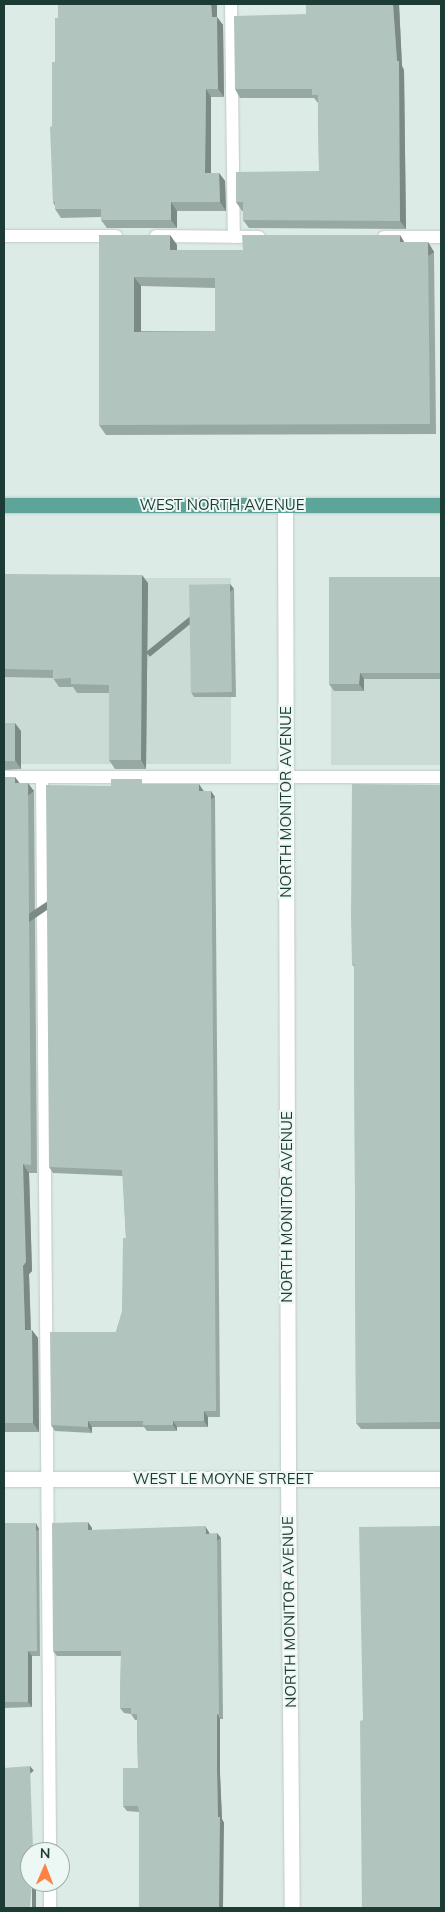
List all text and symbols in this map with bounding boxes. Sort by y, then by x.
street label: WEST NORTH AVENUE [139,496,305,514]
street label: NORTH MONITOR AVENUE [277,706,295,898]
street label: NORTH MONITOR AVENUE [278,1111,296,1303]
street label: WEST LE MOYNE STREET [133,1470,313,1488]
street label: NORTH MONITOR AVENUE [278,1516,300,1708]
north arrow [20,1842,70,1892]
text: N [40,1844,51,1862]

